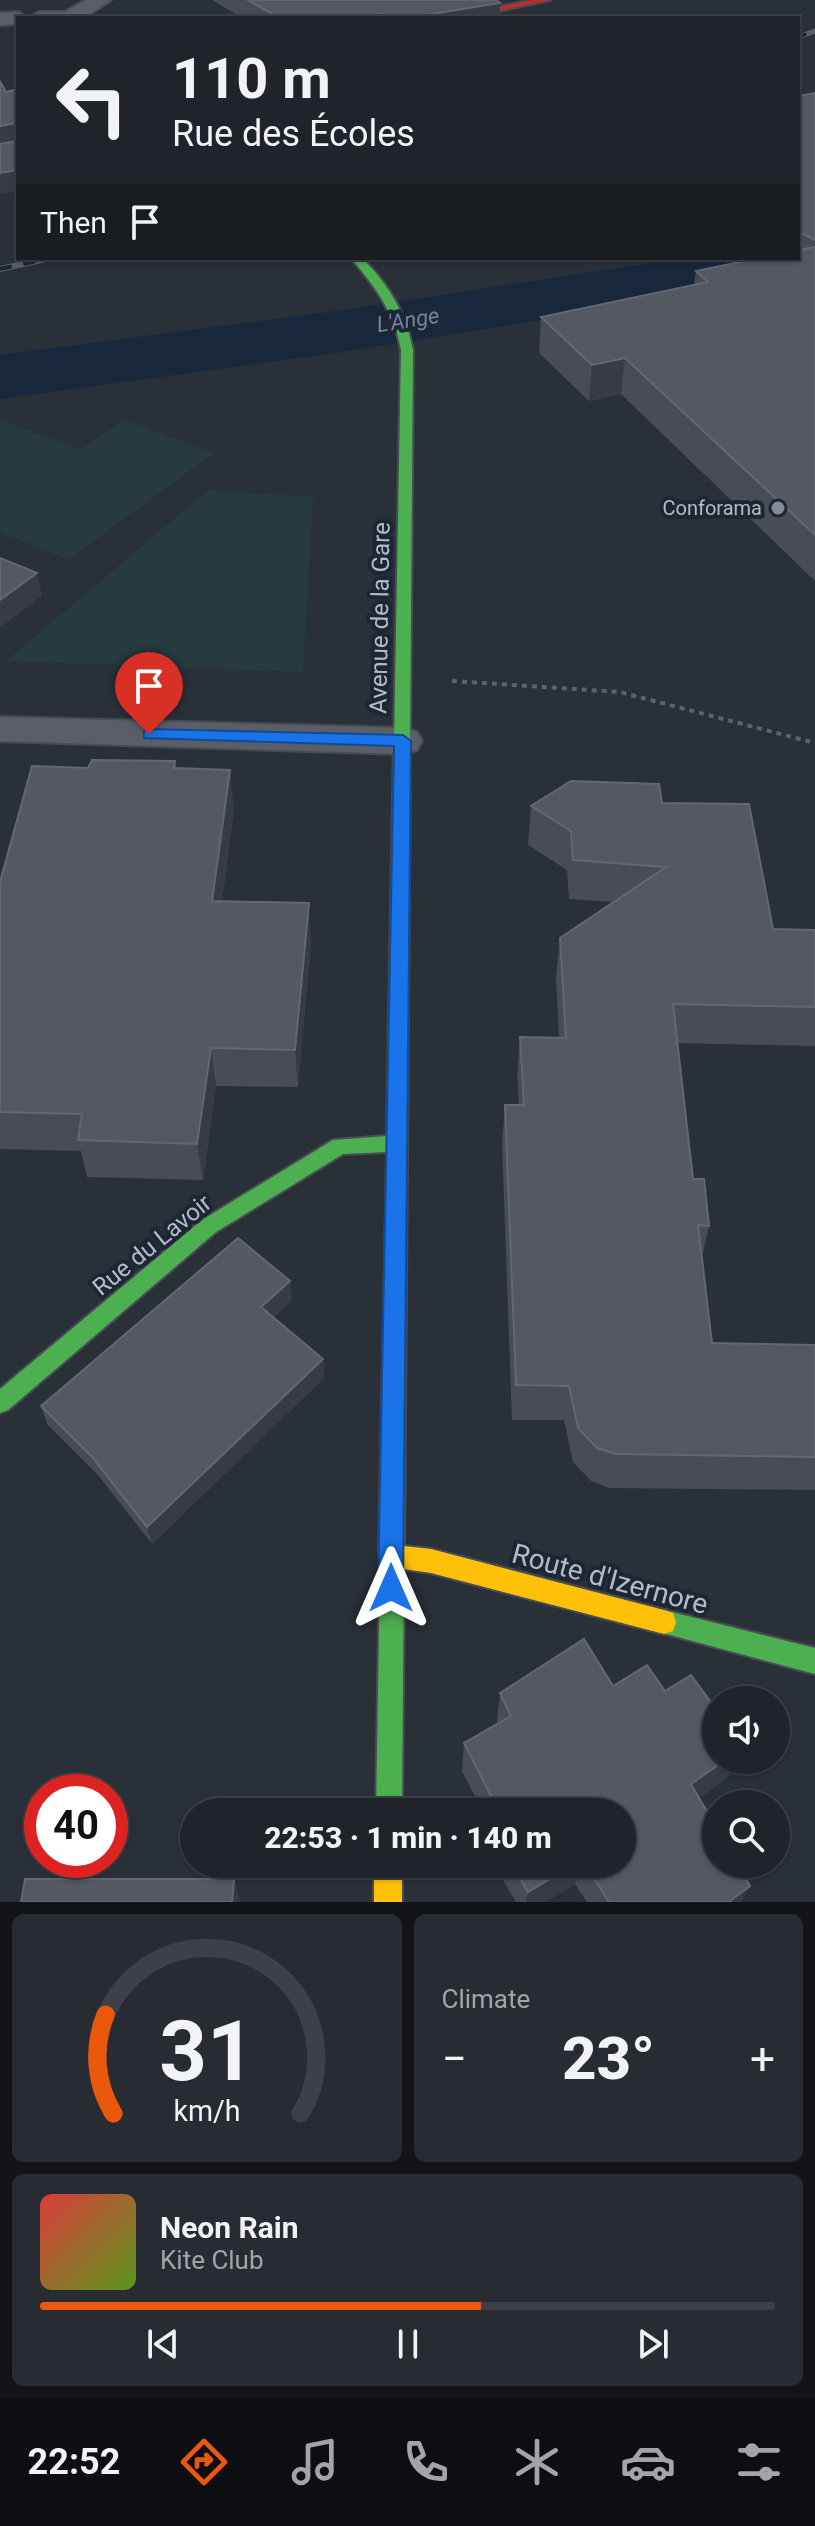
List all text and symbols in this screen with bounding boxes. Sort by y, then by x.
text: 110 m [172,46,331,112]
icon: left [40,48,144,152]
text: Rue des Écoles [172,113,415,155]
icon: arrive [123,200,167,244]
text: Then [40,205,107,240]
water label: L'Ange [375,303,441,337]
place label: Conforama [662,496,762,520]
marker: Conforama [769,499,787,517]
street label: Avenue de la Gare [364,522,396,714]
pin [115,652,183,734]
icon: arrive [127,664,171,708]
street label: Rue du Lavoir [87,1189,217,1301]
street label: Route d'Izernore [508,1537,712,1621]
position arrow [349,1546,433,1630]
map controls [702,1686,790,1878]
button: sound [702,1686,790,1774]
speed limit sign: 40 [24,1774,128,1878]
button: search [702,1790,790,1878]
text: 22:53 · 1 min · 140 m [264,1820,552,1855]
text: Climate [442,1984,530,2014]
text: 31 [159,2003,254,2100]
text: 23° [562,2023,655,2094]
text: − [442,2033,467,2085]
text: + [750,2033,775,2085]
text: km/h [173,2094,240,2128]
text: Neon Rain [160,2210,299,2245]
text: Kite Club [160,2245,264,2275]
icon: previous [141,2322,185,2366]
icon: pause [386,2322,430,2366]
icon: next [631,2322,675,2366]
icon: directions [176,2434,232,2490]
icon: music [287,2434,343,2490]
icon: phone [398,2434,454,2490]
icon: climate [509,2434,565,2490]
icon: car [620,2434,676,2490]
icon: filters [731,2434,787,2490]
text: 22:52 [28,2441,120,2483]

